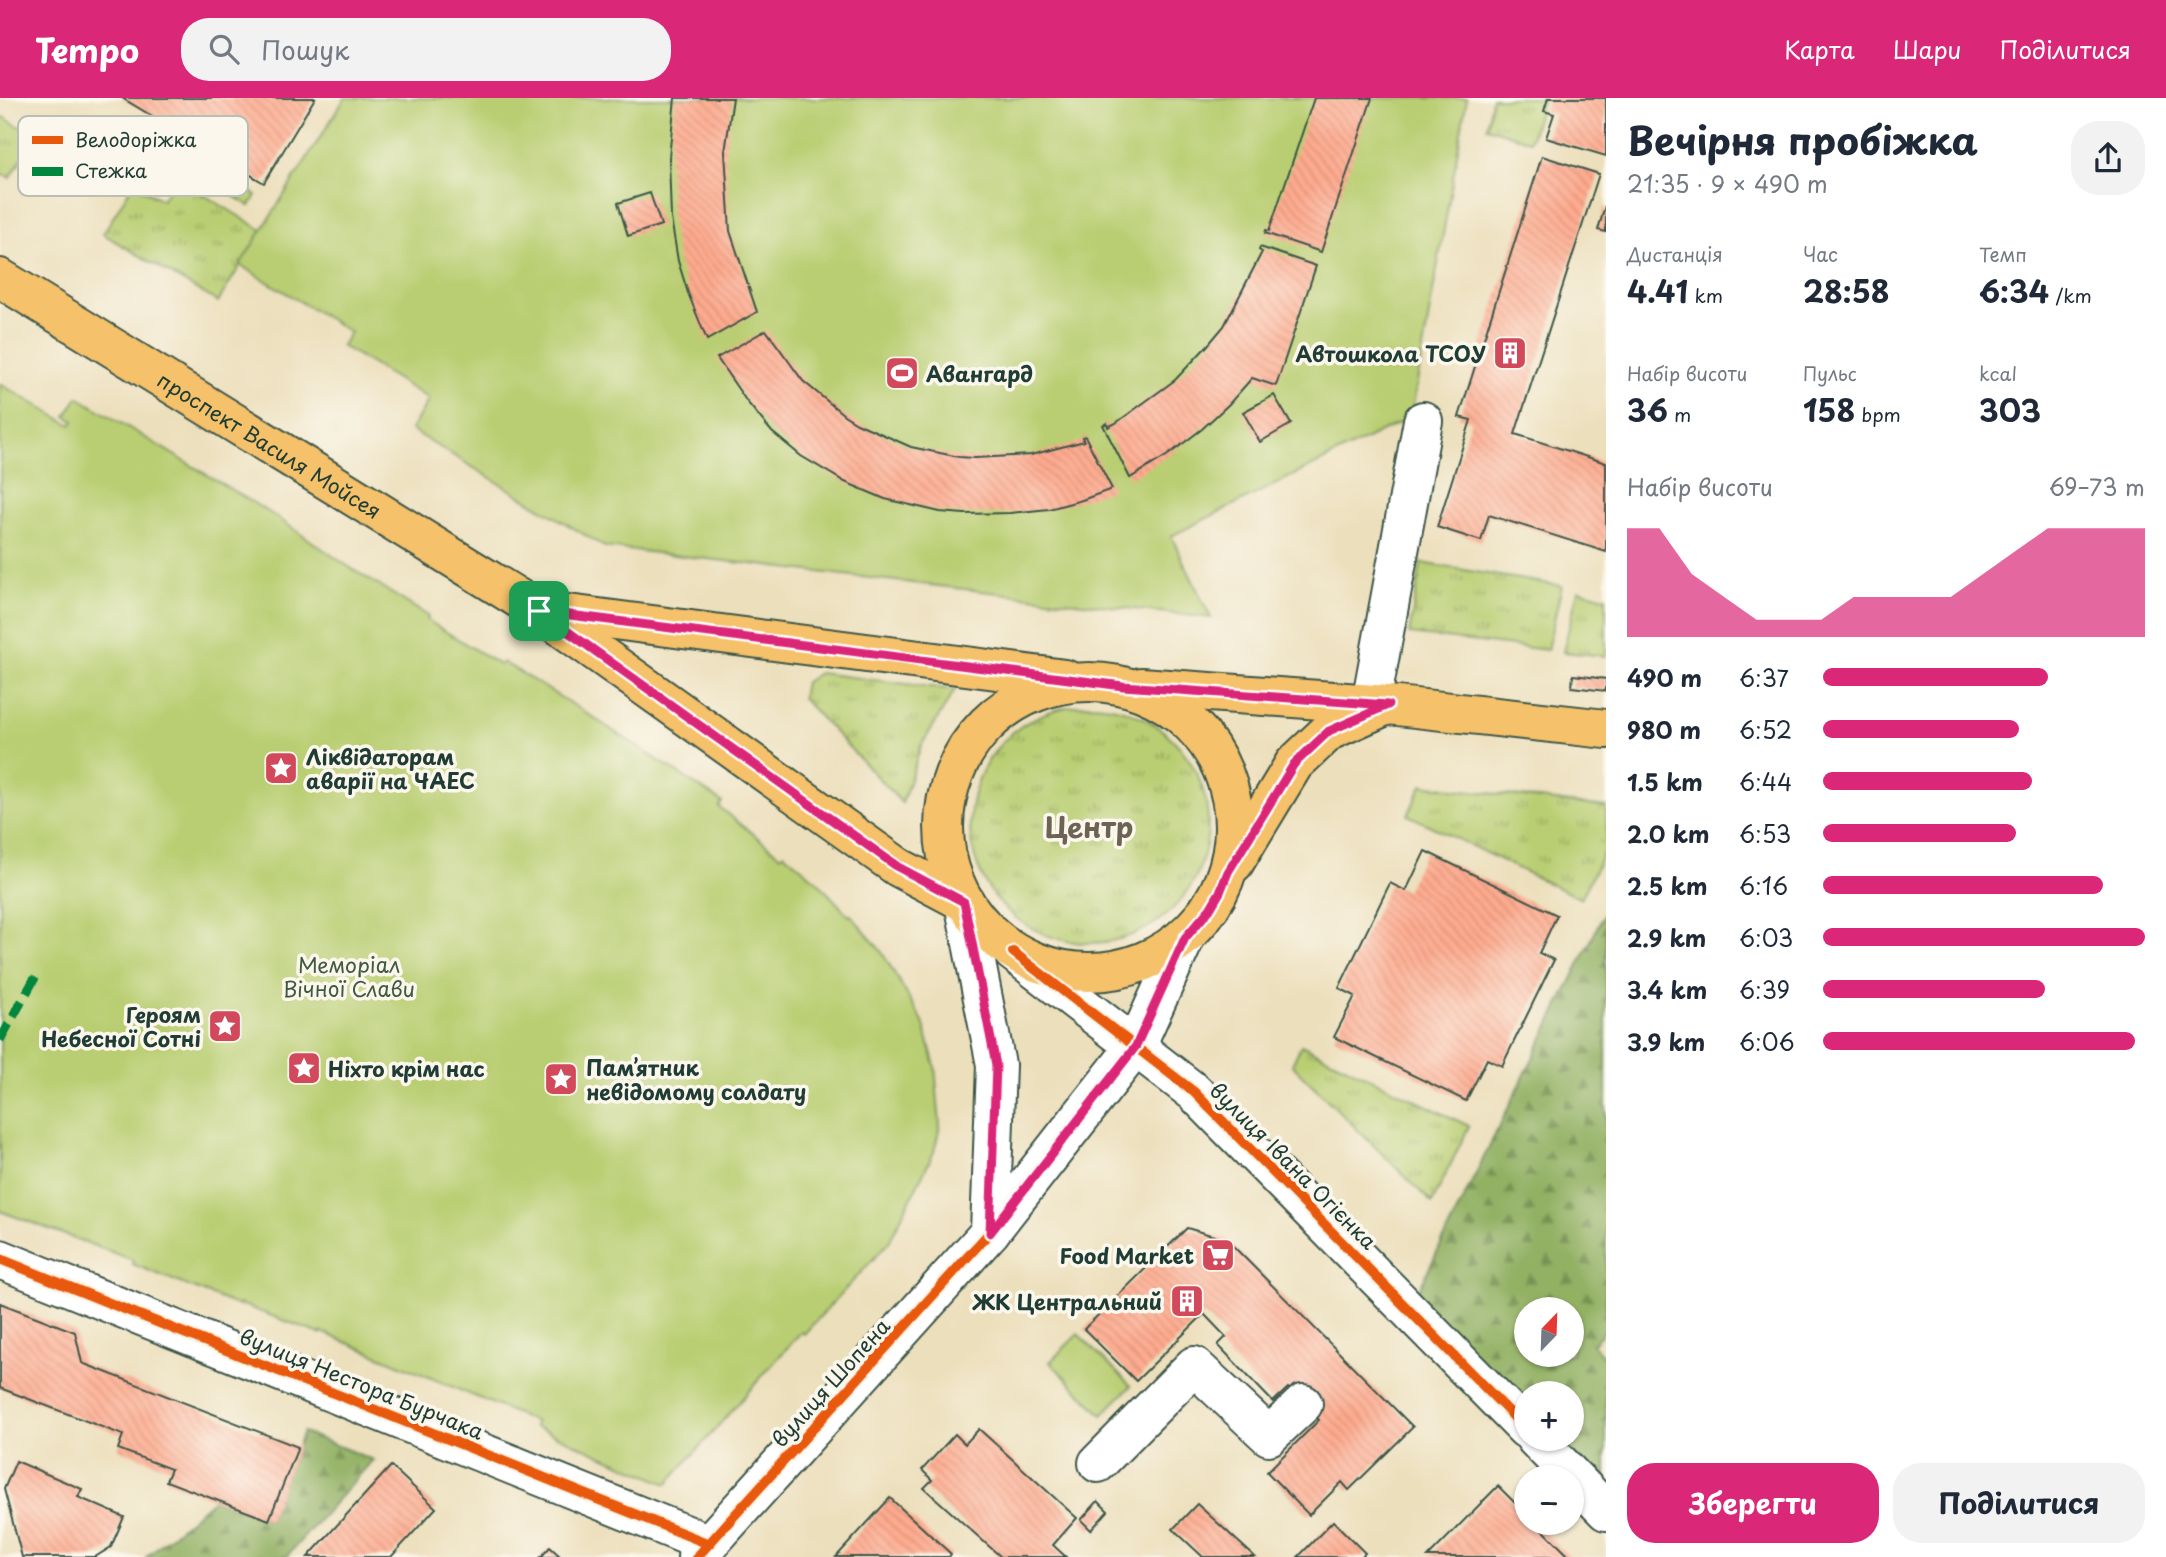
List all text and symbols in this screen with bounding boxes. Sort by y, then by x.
search box [181,18,671,81]
text: Tempo [35,24,139,74]
icon: search [205,30,243,68]
text: Пошук [261,30,350,69]
text: Карта [1784,31,1855,67]
text: Шари [1893,31,1962,67]
text: Поділитися [2000,31,2131,67]
text: Вечірня пробіжка [1627,111,1978,168]
legend [18,116,248,196]
button: share [2071,121,2145,195]
text: Велодоріжка [75,125,196,153]
text: Стежка [75,156,147,184]
text: 21:35 · 9 × 490 m [1627,166,1828,201]
text: Дистанція [1627,240,1723,268]
text: Час [1803,240,1838,268]
text: Темп [1979,240,2027,268]
text: 4.41 [1627,268,1688,313]
text: 28:58 [1803,268,1890,313]
text: 6:34 [1979,268,2049,313]
text: km [1688,281,1723,309]
text: /km [2049,281,2092,309]
building icon: Автошкола ТСОУ [1491,334,1529,372]
place label: Автошкола ТСОУ [1296,337,1486,369]
sports icon: Авангард [883,354,921,392]
place label: Авангард [926,357,1033,389]
text: Набір висоти [1627,359,1747,387]
text: Пульс [1803,359,1857,387]
text: kcal [1979,359,2017,387]
street label: проспект Василя Мойсея [152,363,388,526]
text: 36 [1627,387,1668,432]
text: 158 [1803,387,1855,432]
text: 303 [1979,387,2041,432]
text: m [1668,400,1691,428]
text: bpm [1855,400,1901,428]
text: Набір висоти [1627,469,1773,504]
text: 69–73 m [2049,469,2145,504]
pin [509,581,569,641]
icon: arrive [520,592,558,630]
text: 490 m [1627,660,1702,695]
text: 6:37 [1739,660,1789,695]
text: 980 m [1627,712,1701,747]
text: 6:52 [1739,712,1792,747]
place label: Ліквідаторам аварії на ЧАЕС [306,740,475,796]
place icon: Ліквідаторам аварії на ЧАЕС [262,749,300,787]
text: 1.5 km [1627,764,1703,799]
text: 6:44 [1739,764,1792,799]
district label: Центр [1045,805,1133,848]
text: 2.0 km [1627,816,1709,851]
text: 6:53 [1739,816,1791,851]
text: 2.5 km [1627,868,1707,903]
text: 6:16 [1739,868,1788,903]
text: 2.9 km [1627,920,1706,955]
text: 6:03 [1739,920,1793,955]
park label: Меморіал Вічної Слави [283,948,415,1004]
text: 3.4 km [1627,972,1707,1007]
text: 6:39 [1739,972,1790,1007]
place label: Героям Небесної Сотні [41,998,201,1054]
place icon: Героям Небесної Сотні [206,1007,244,1045]
text: 3.9 km [1627,1024,1705,1059]
text: 6:06 [1739,1024,1795,1059]
place icon: Ніхто крім нас [285,1049,323,1087]
place label: Пам’ятник невідомому солдату [586,1051,806,1107]
place label: Ніхто крім нас [328,1052,485,1084]
place icon: Пам’ятник невідомому солдату [542,1060,580,1098]
street label: вулиця Івана Огієнка [1203,1074,1385,1256]
supermarket icon: Food Market [1199,1236,1237,1274]
place label: Food Market [1060,1239,1194,1271]
building icon: ЖК Центральний [1168,1282,1206,1320]
place label: ЖК Центральний [971,1285,1162,1317]
north arrow [1514,1297,1584,1367]
map controls [1514,1297,1584,1535]
street label: вулиця Шопена [763,1310,897,1454]
street label: вулиця Нестора Бурчака [235,1319,490,1447]
button: + [1514,1381,1584,1451]
button: Зберегти [1627,1463,1879,1543]
button: Поділитися [1893,1463,2145,1543]
button: − [1514,1465,1584,1535]

